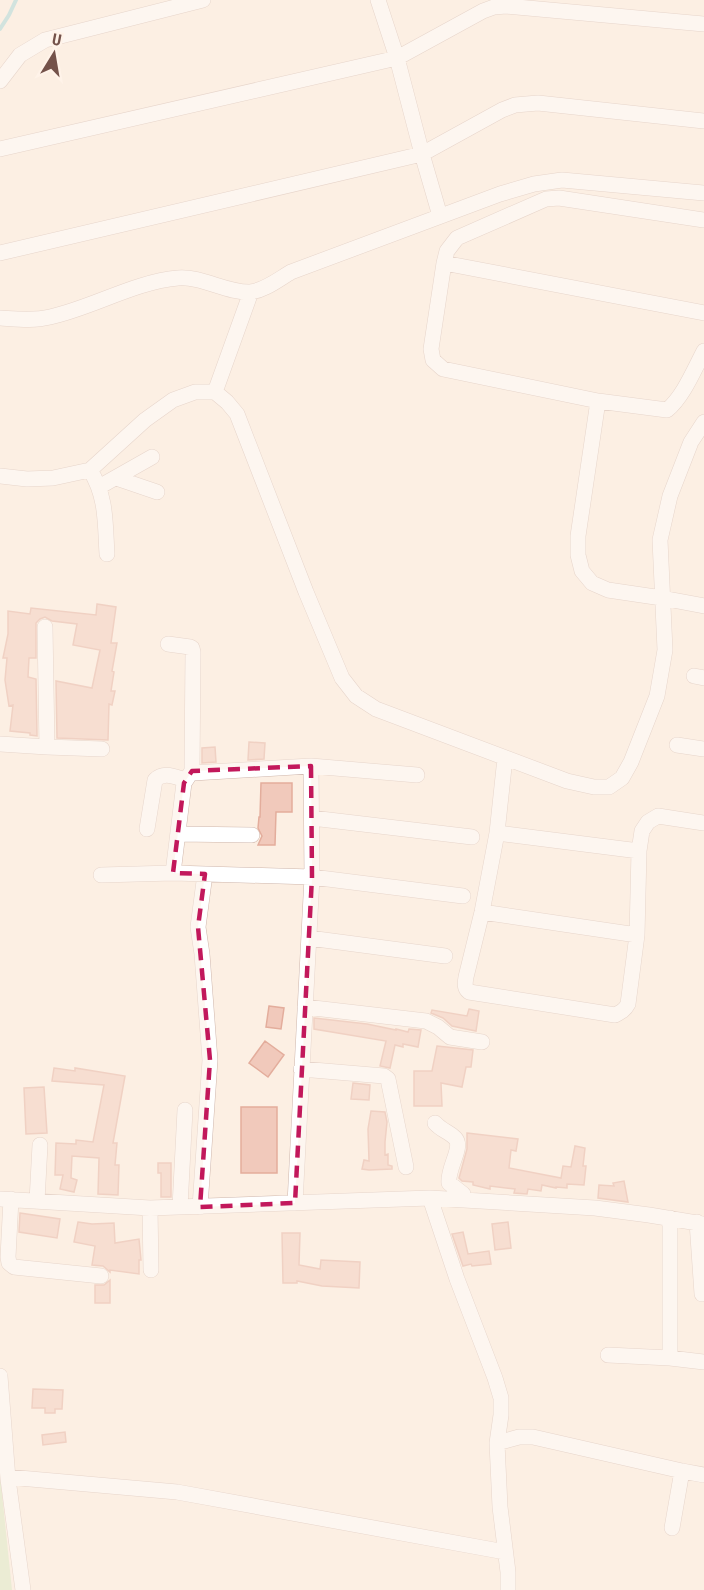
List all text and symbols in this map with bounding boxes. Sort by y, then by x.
north arrow [24,24,84,84]
text: U [50,30,63,50]

